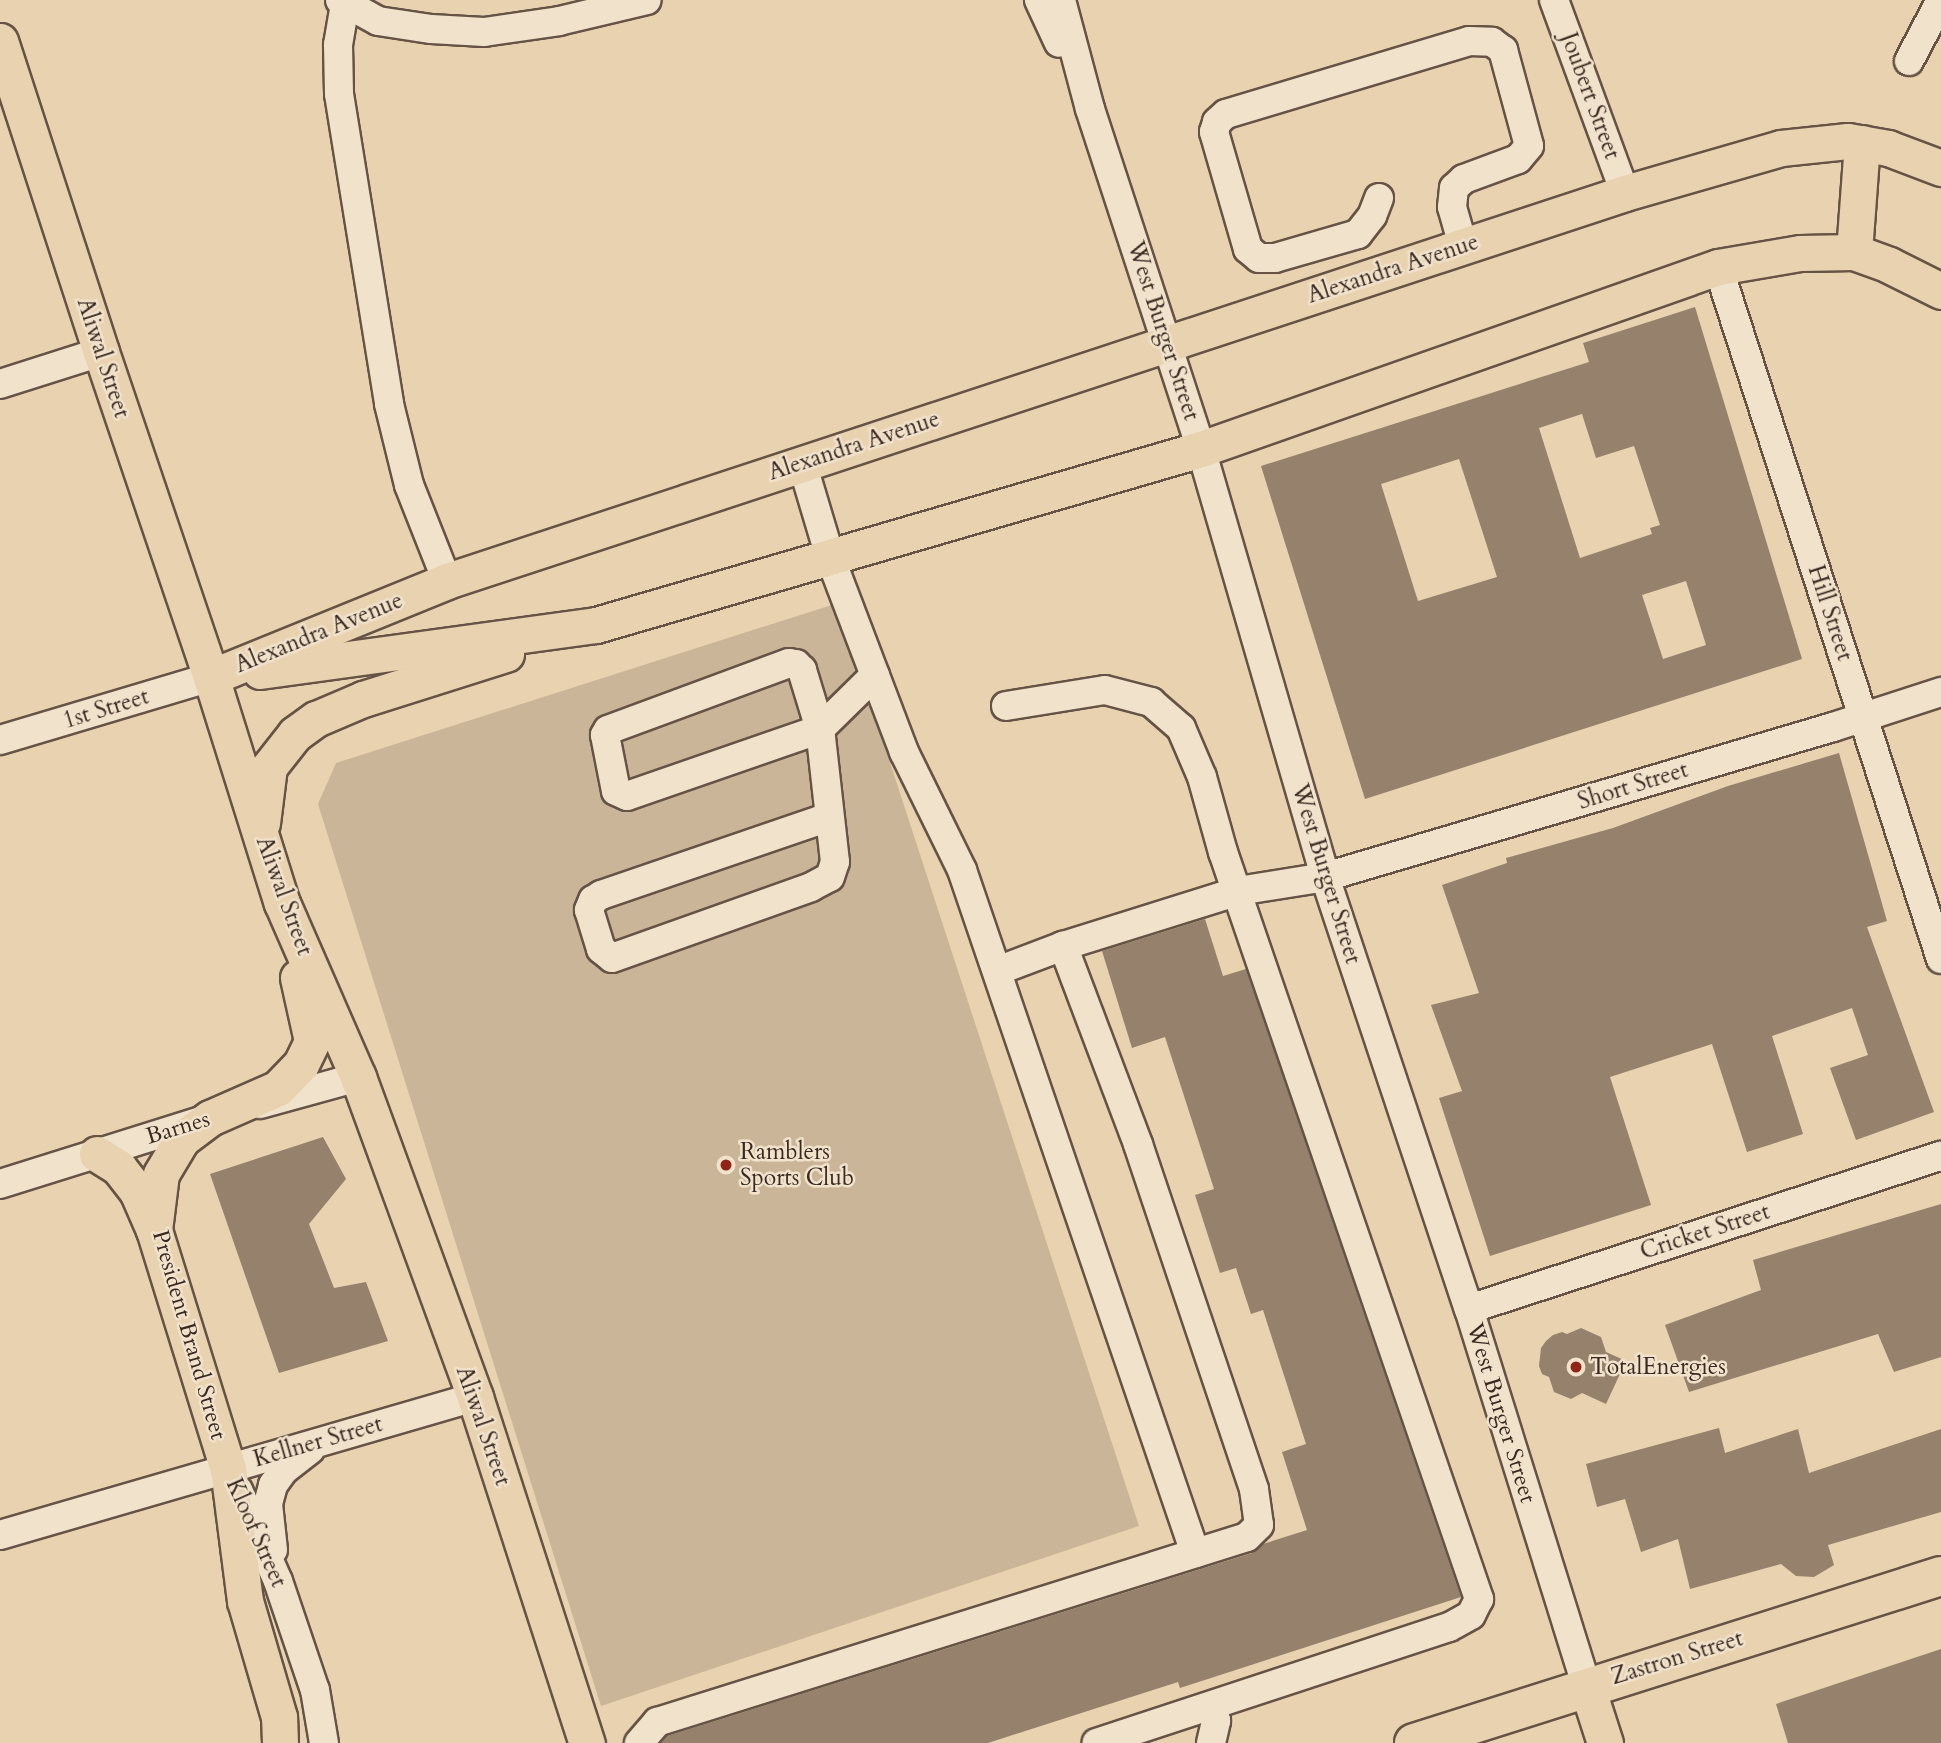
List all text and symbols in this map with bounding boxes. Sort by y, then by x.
street label: Joubert Street [1554,29,1626,163]
street label: Alexandra Avenue [1304,228,1482,310]
street label: West Burger Street [1121,238,1205,424]
street label: Aliwal Street [71,295,135,421]
street label: Alexandra Avenue [765,405,943,487]
street label: Hill Street [1802,562,1858,664]
street label: Alexandra Avenue [231,587,407,679]
street label: 1st Street [60,683,152,735]
street label: Short Street [1575,756,1691,816]
street label: West Burger Street [1285,781,1367,967]
street label: Aliwal Street [250,833,318,959]
street label: Barnes [143,1105,213,1151]
place label: Ramblers Sports Club [740,1138,854,1192]
marker: Ramblers Sports Club [718,1157,734,1173]
street label: Cricket Street [1637,1198,1773,1266]
street label: President Brand Street [146,1227,232,1443]
street label: West Burger Street [1460,1320,1542,1506]
place label: TotalEnergies [1590,1353,1726,1381]
marker: TotalEnergies [1568,1359,1584,1375]
street label: Aliwal Street [450,1363,516,1489]
street label: Kellner Street [250,1410,386,1474]
street label: Kloof Street [220,1474,292,1592]
street label: Zastron Street [1608,1625,1746,1691]

